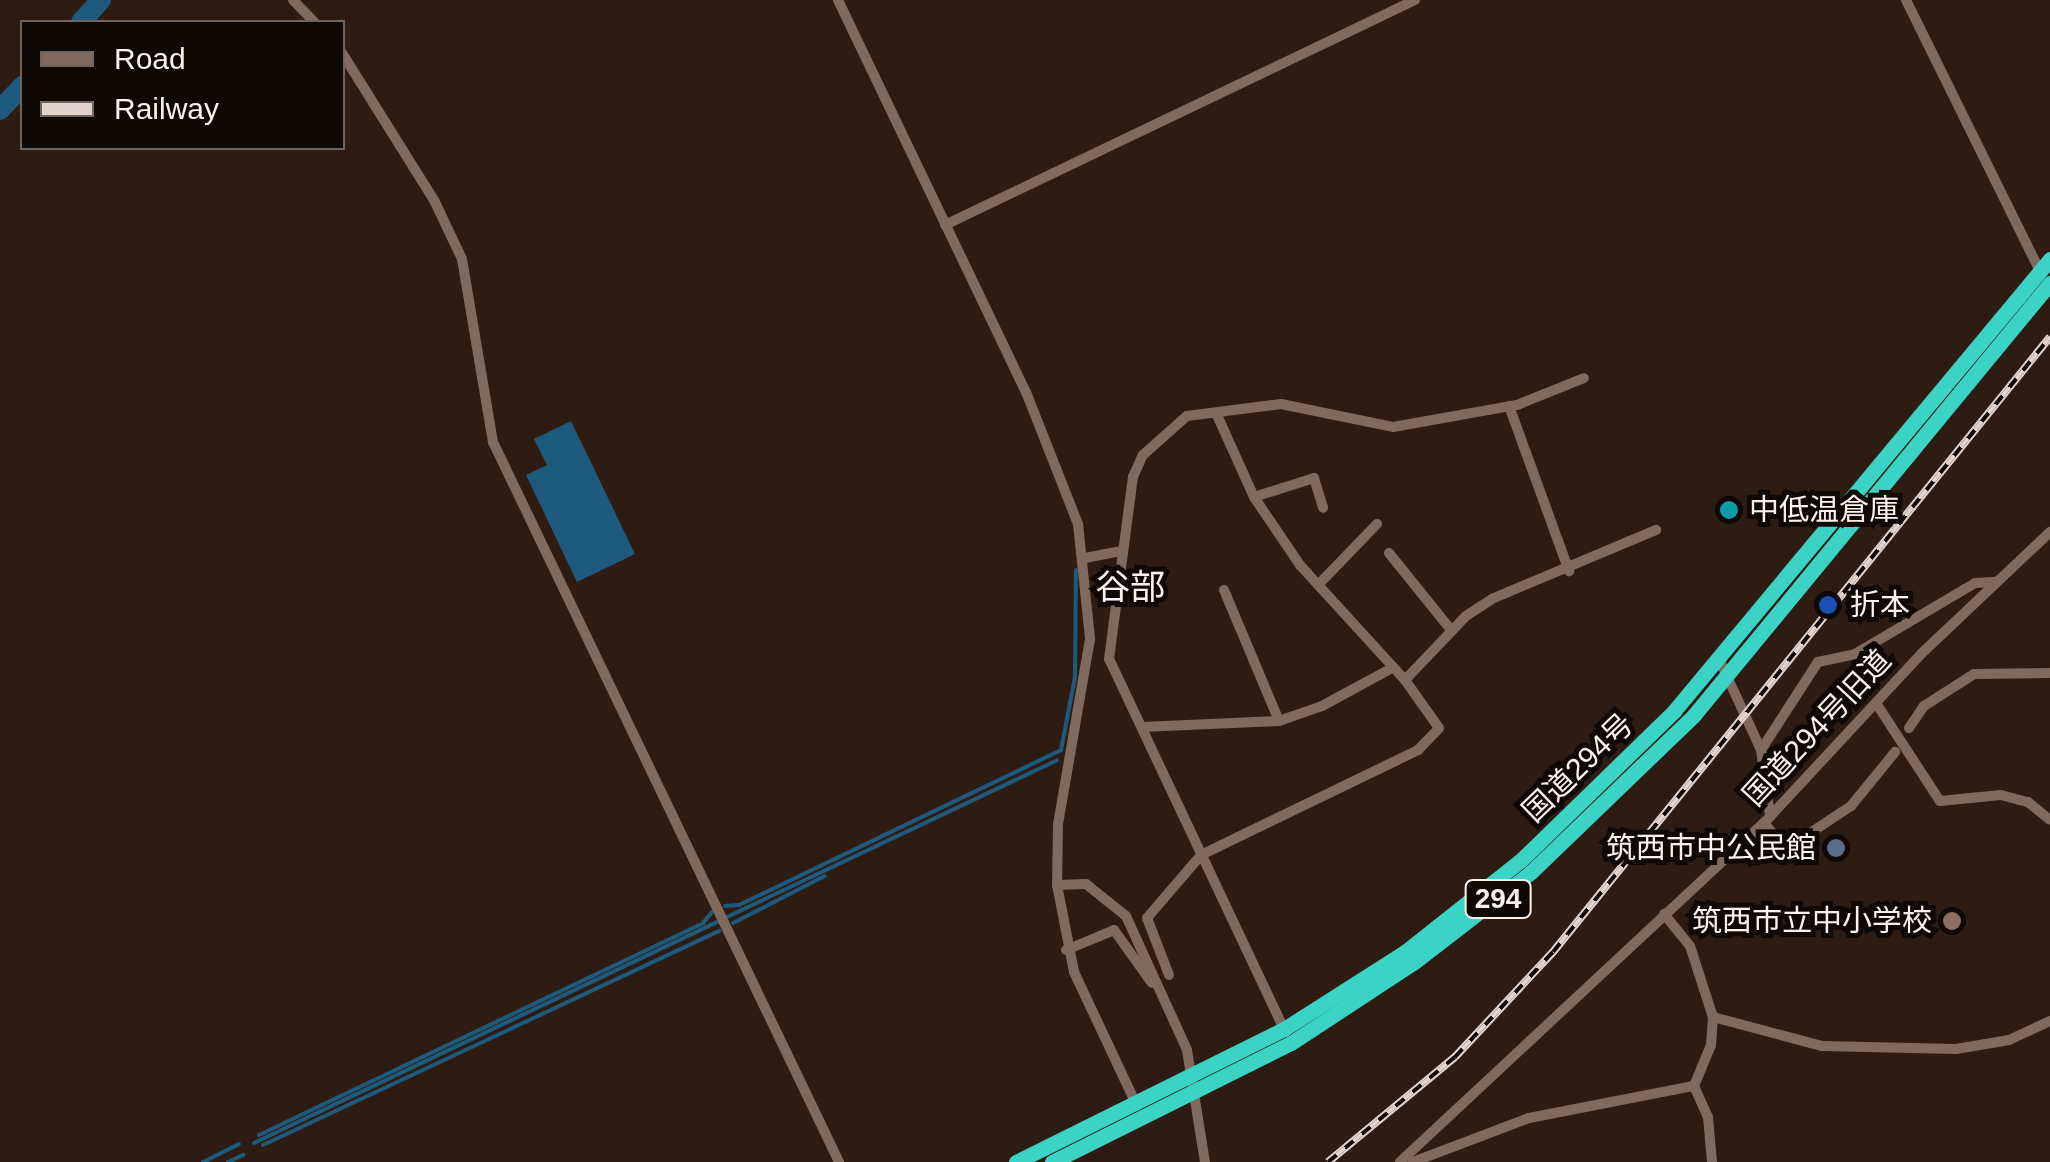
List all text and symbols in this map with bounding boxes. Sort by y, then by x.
legend [20,20,345,150]
text: Road [114,42,186,75]
text: Railway [114,92,219,125]
place label: 中低温倉庫 [1749,492,1899,528]
marker: 中低温倉庫 [1718,499,1740,521]
district label: 谷部 [1095,566,1165,608]
place label: 折本 [1850,587,1910,623]
marker: 折本 [1815,592,1841,618]
street label: 国道294号旧道 [1736,643,1898,813]
street label: 国道294号 [1515,706,1641,830]
place label: 筑西市中公民館 [1606,830,1816,866]
marker: 筑西市中公民館 [1825,837,1847,859]
road number: 294 [1463,876,1533,922]
place label: 筑西市立中小学校 [1692,903,1932,939]
marker: 筑西市立中小学校 [1941,910,1963,932]

